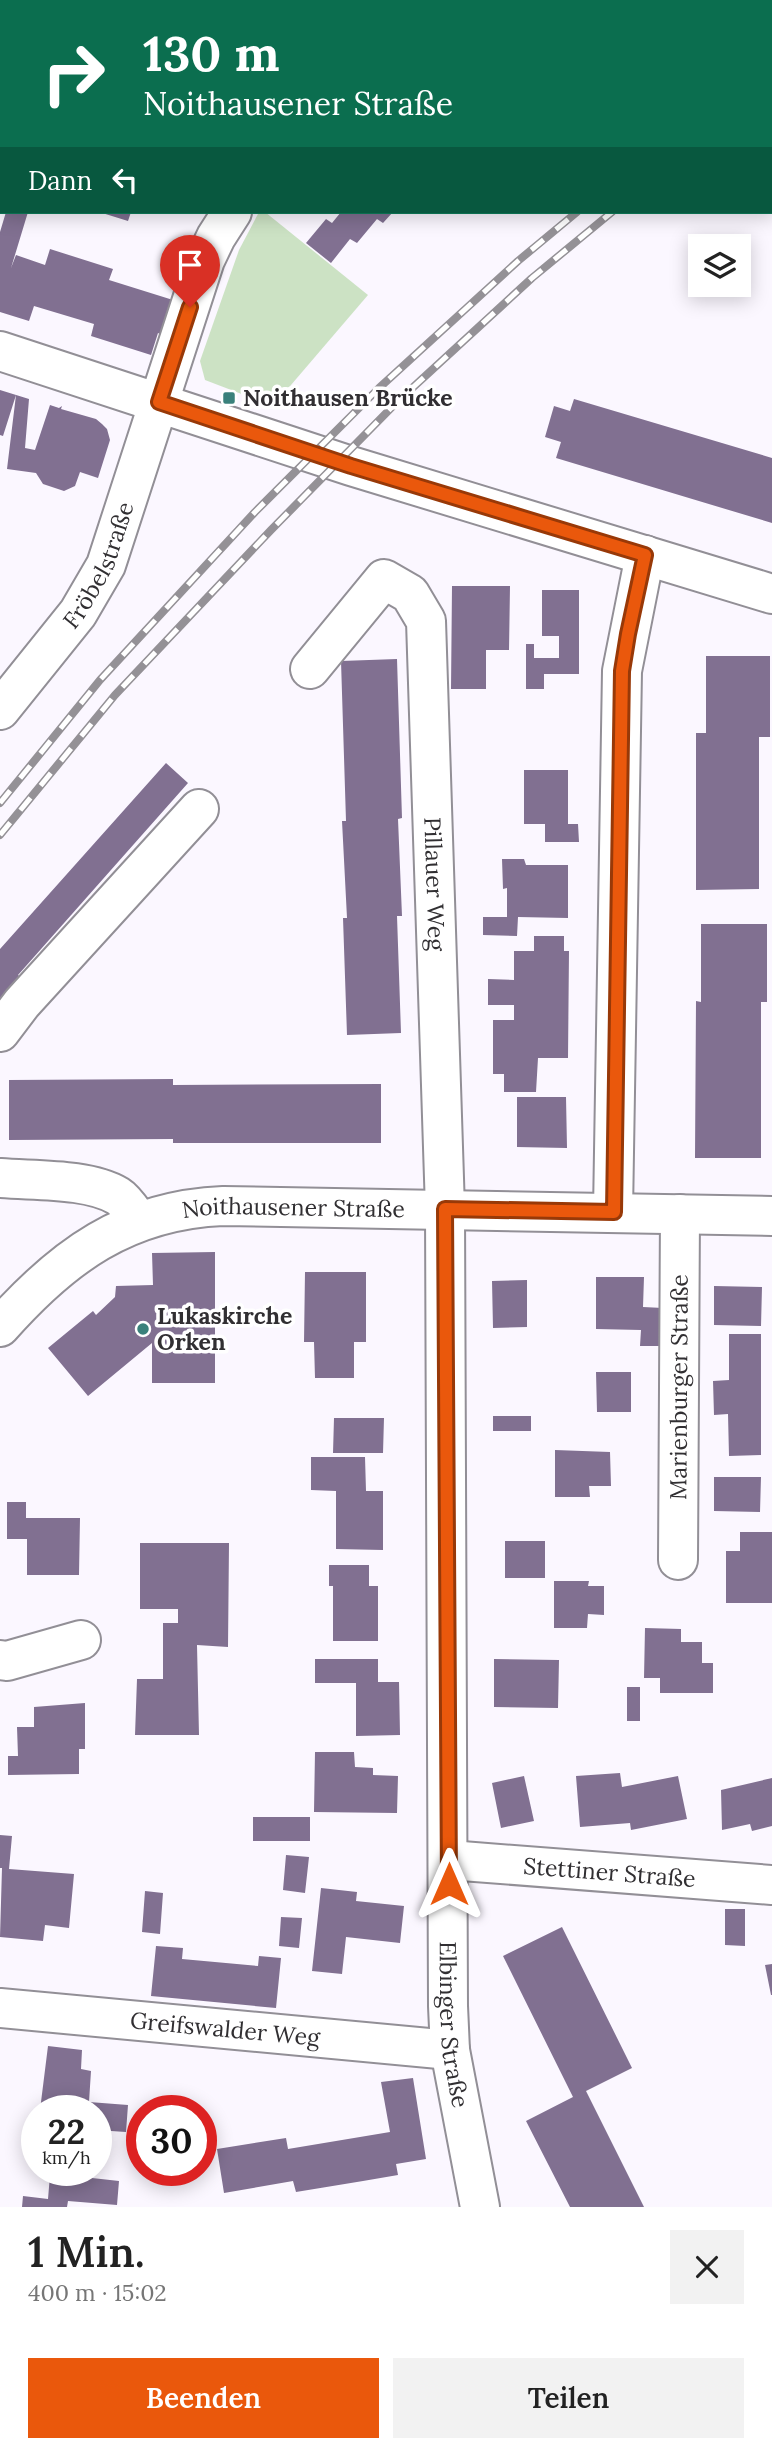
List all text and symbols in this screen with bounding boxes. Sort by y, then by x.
text: 130 m [143,22,279,84]
icon: right [28,28,119,119]
text: Noithausener Straße [143,83,453,124]
icon: left [106,161,144,199]
text: Dann [28,164,92,197]
map controls [688,234,751,297]
button: layers [688,234,751,297]
pin [160,235,220,307]
icon: arrive [171,246,209,284]
place label: Noithausen Brücke [243,383,453,412]
marker: Noithausen Brücke [221,390,237,406]
street label: Fröbelstraße [56,498,140,634]
street label: Pillauer Weg [418,816,452,953]
street label: Noithausener Straße [180,1191,405,1224]
street label: Marienburger Straße [663,1274,694,1500]
place label: Lukaskirche Orken [157,1301,292,1356]
marker: Lukaskirche Orken [135,1321,151,1337]
position arrow [412,1847,486,1921]
street label: Stettiner Straße [522,1851,697,1893]
street label: Elbinger Straße [434,1941,476,2110]
street label: Greifswalder Weg [129,2005,323,2052]
speed limit sign: 30 [126,2095,217,2186]
text: 22 [48,2109,85,2154]
text: km/h [42,2146,91,2169]
text: 1 Min. [28,2225,145,2279]
button: close [670,2230,744,2304]
text: 400 m · 15:02 [28,2278,167,2307]
button: Beenden [28,2358,379,2438]
button: Teilen [393,2358,744,2438]

